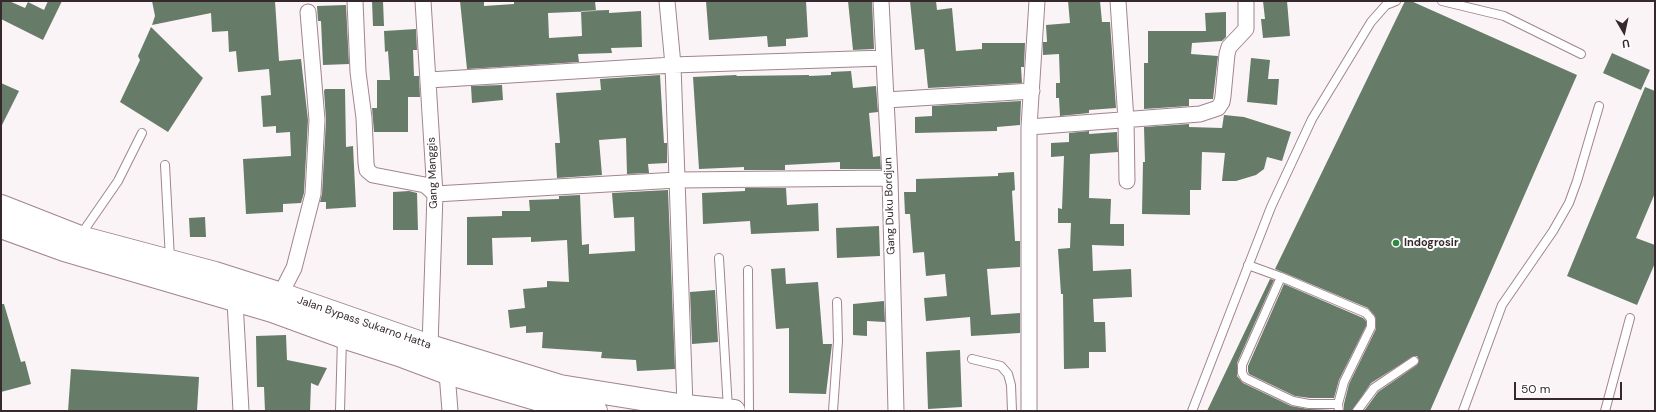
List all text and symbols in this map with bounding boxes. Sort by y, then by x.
north arrow [1604,12,1644,52]
text: U [1621,36,1631,51]
street label: Gang Manggis [425,137,441,209]
street label: Gang Duku Bordjun [882,157,898,255]
place label: Indogrosir [1404,236,1458,250]
marker: Indogrosir [1391,238,1401,248]
street label: Jalan Bypass Sukarno Hatta [295,294,433,352]
scale bar [1516,374,1624,400]
text: 50 m [1521,381,1550,397]

